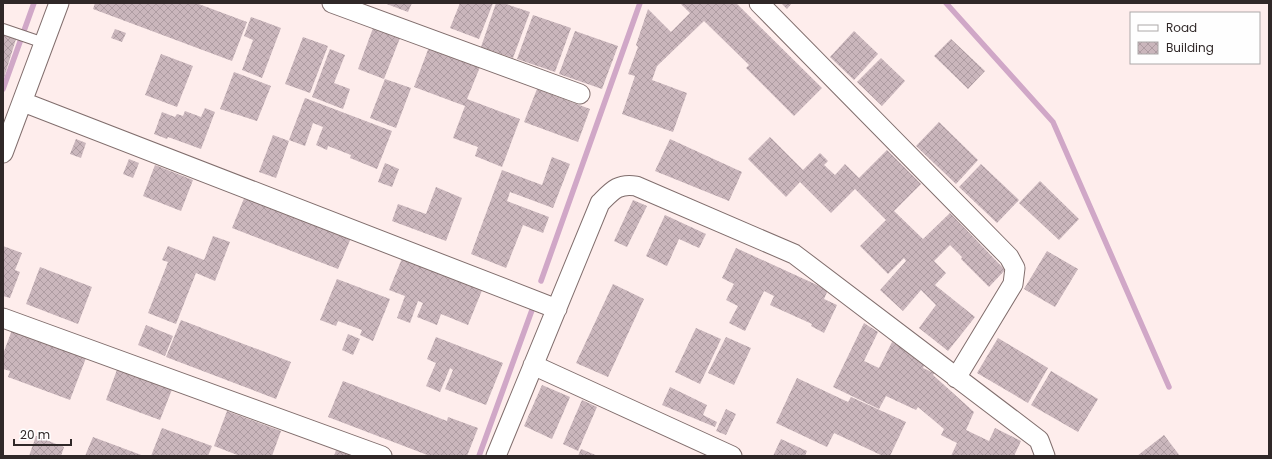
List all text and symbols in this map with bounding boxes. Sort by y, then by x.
legend [1130,12,1260,64]
text: Road [1166,19,1197,36]
text: Building [1166,39,1214,56]
scale bar [14,421,71,447]
text: 20 m [20,426,50,443]

